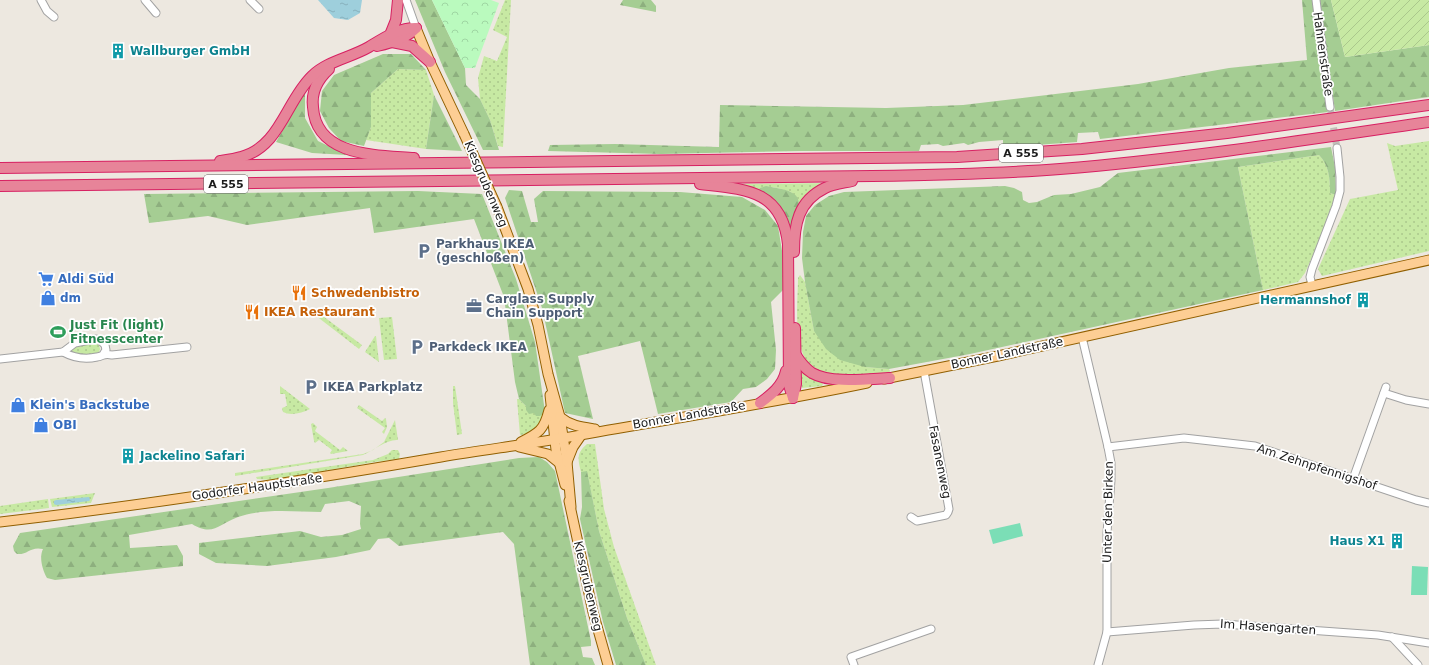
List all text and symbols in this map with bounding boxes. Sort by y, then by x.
street label: Hahnenstraße [1310,11,1336,97]
building icon: Wallburger GmbH [109,42,127,60]
place label: Wallburger GmbH [130,44,250,58]
street label: Kiesgrubenweg [462,139,510,229]
road number: A 555 [999,144,1043,162]
road number: A 555 [204,175,248,193]
place label: Parkhaus IKEA (geschloßen) [436,237,535,265]
parking icon: Parkhaus IKEA (geschloßen) [415,242,433,260]
supermarket icon: Aldi Süd [37,270,55,288]
place label: Aldi Süd [58,272,114,286]
restaurant icon: Schwedenbistro [290,284,308,302]
place label: Schwedenbistro [311,286,420,300]
shop icon: dm [39,289,57,307]
place label: dm [60,291,81,305]
building icon: Hermannshof [1354,291,1372,309]
place label: Carglass Supply Chain Support [486,292,595,320]
place label: Hermannshof [1260,293,1352,307]
office icon: Carglass Supply Chain Support [465,297,483,315]
restaurant icon: IKEA Restaurant [243,303,261,321]
place label: IKEA Restaurant [264,305,375,319]
place label: Just Fit (light) Fitnesscenter [69,318,164,346]
sports icon: Just Fit (light) Fitnesscenter [49,323,67,341]
street label: Bonner Landstraße [950,334,1064,372]
parking icon: Parkdeck IKEA [408,338,426,356]
place label: Parkdeck IKEA [429,340,527,354]
parking icon: IKEA Parkplatz [302,378,320,396]
place label: IKEA Parkplatz [323,380,422,394]
shop icon: Klein's Backstube [9,396,27,414]
place label: Klein's Backstube [30,398,150,412]
street label: Bonner Landstraße [631,398,747,432]
shop icon: OBI [32,416,50,434]
place label: OBI [53,418,77,432]
street label: Fasanenweg [926,424,954,500]
street label: Am Zehnpfennigshof [1255,441,1379,493]
building icon: Jackelino Safari [119,447,137,465]
place label: Jackelino Safari [139,449,245,463]
street label: Unter den Birken [1100,461,1116,563]
street label: Godorfer Hauptstraße [191,471,323,503]
building icon: Haus X1 [1388,532,1406,550]
place label: Haus X1 [1329,534,1385,548]
street label: Kiesgrubenweg [571,539,605,633]
street label: Im Hasengarten [1219,617,1317,637]

